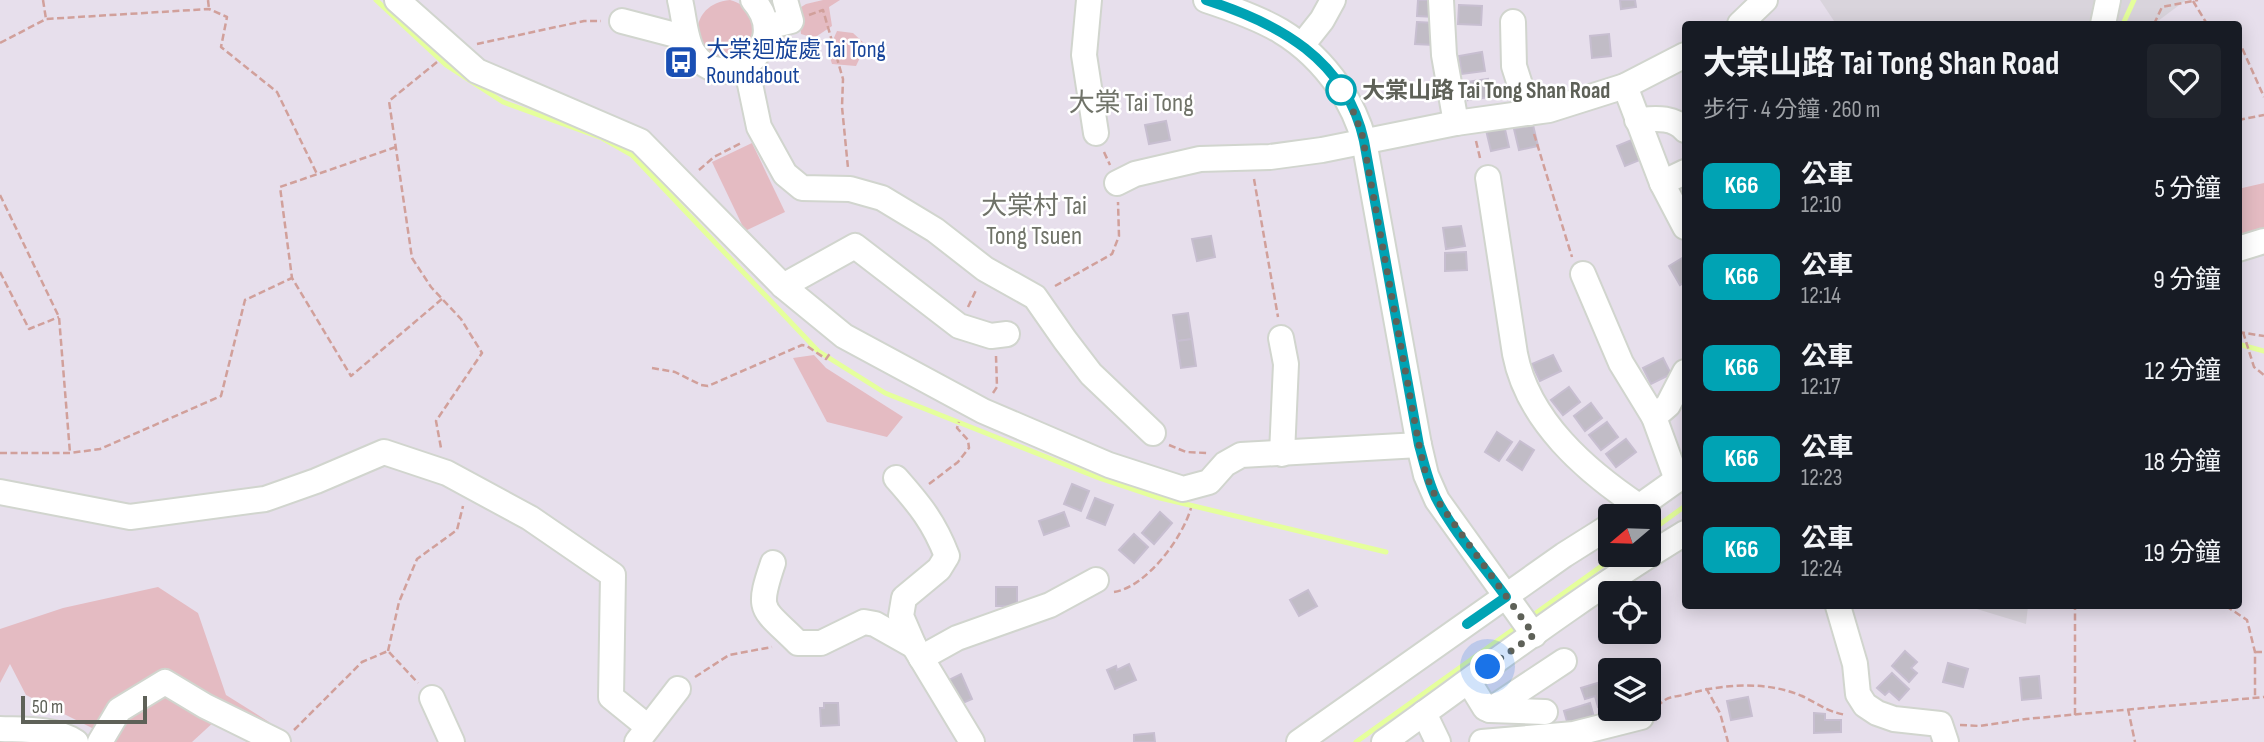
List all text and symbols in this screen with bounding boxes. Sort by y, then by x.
place label: 大棠迴旋處 Tai Tong Roundabout [706,36,886,90]
bus stop icon: 大棠迴旋處 Tai Tong Roundabout [662,43,700,81]
text: 大棠山路 Tai Tong Shan Road [1703,44,2059,84]
button: heart [2147,44,2221,118]
marker: 大棠山路 Tai Tong Shan Road [1326,75,1356,105]
place label: 大棠山路 Tai Tong Shan Road [1362,77,1610,105]
district label: 大棠 Tai Tong [1068,88,1194,119]
text: 步行 · 4 分鐘 · 260 m [1703,96,1880,124]
text: 公車 [1801,160,1853,191]
text: K66 [1724,171,1759,200]
text: 5 分鐘 [2154,174,2221,205]
district label: 大棠村 Tai Tong Tsuen [981,191,1087,252]
text: 12:10 [1801,191,1841,219]
text: 公車 [1801,251,1853,282]
text: K66 [1724,262,1759,291]
text: 9 分鐘 [2153,265,2221,296]
text: 12:14 [1801,282,1841,310]
text: 公車 [1801,342,1853,373]
text: K66 [1724,353,1759,382]
text: 12 分鐘 [2145,356,2221,387]
text: 12:17 [1801,373,1840,401]
text: 公車 [1801,433,1853,464]
text: K66 [1724,444,1759,473]
text: 18 分鐘 [2144,447,2221,478]
text: 12:23 [1801,464,1842,492]
north arrow [1598,504,1661,567]
map controls [1598,504,1661,721]
text: 公車 [1801,524,1853,555]
text: K66 [1724,535,1759,564]
text: 19 分鐘 [2144,538,2221,569]
text: 12:24 [1801,555,1842,583]
button: locate [1598,581,1661,644]
your location [1470,649,1505,684]
button: layers [1598,658,1661,721]
scale bar [21,693,147,725]
text: 50 m [32,696,63,719]

